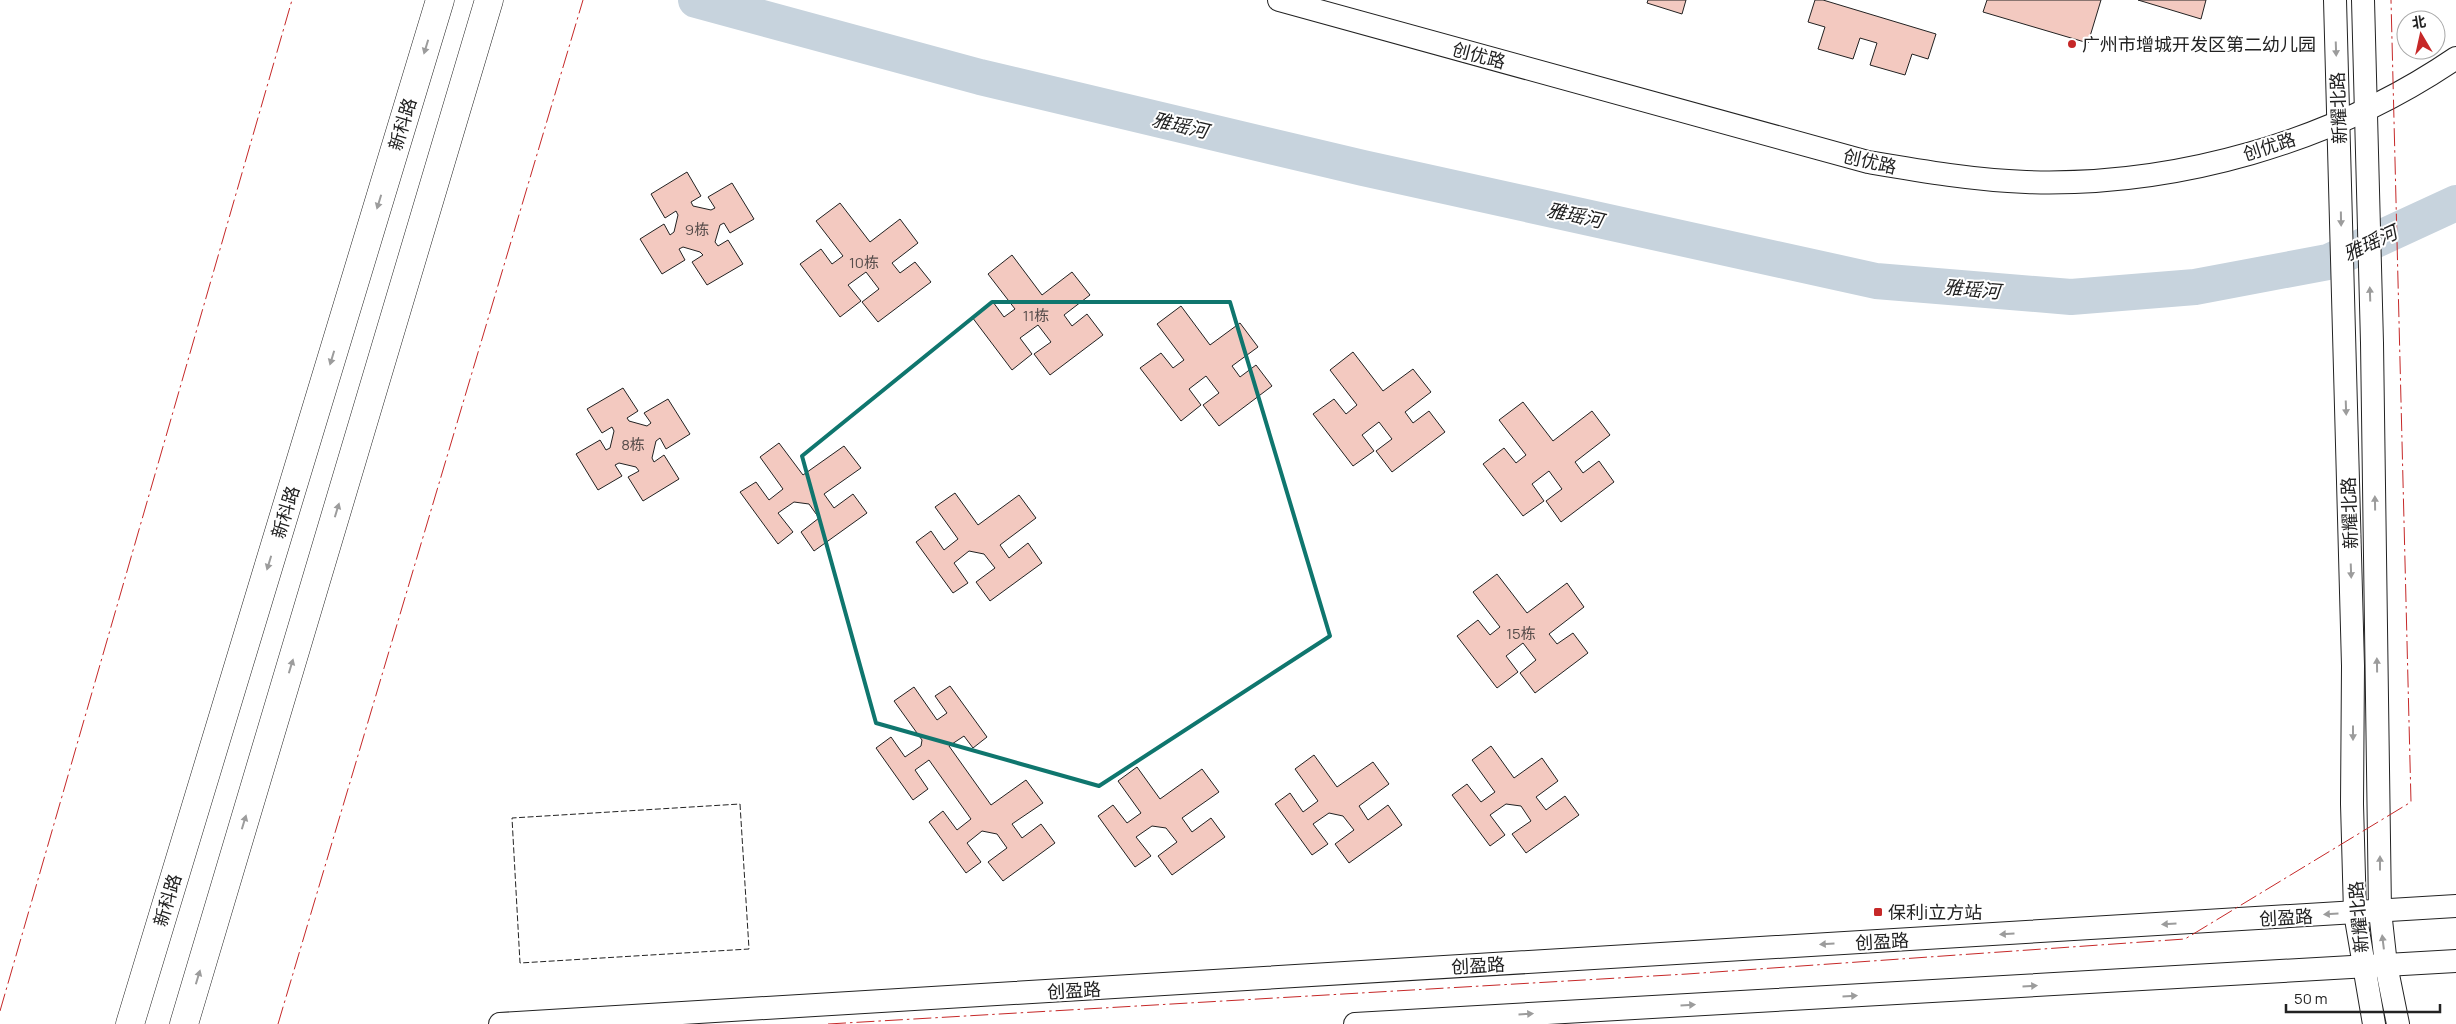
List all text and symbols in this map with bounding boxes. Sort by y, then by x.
north arrow [2396,10,2446,60]
text: 北 [2410,11,2427,32]
place label: 广州市增城开发区第二幼儿园 [2082,32,2316,56]
street label: 创优路 [1450,36,1508,74]
marker: 广州市增城开发区第二幼儿园 [2066,38,2078,50]
one-way arrow [421,39,429,54]
one-way arrow [2333,41,2341,57]
street label: 新耀北路 [2325,72,2351,144]
street label: 新科路 [383,95,421,153]
water label: 雅瑶河 [1149,106,1215,145]
street label: 创优路 [2240,126,2298,166]
street label: 创优路 [1841,143,1899,179]
one-way arrow [374,195,382,210]
water label: 雅瑶河 [1544,196,1609,234]
one-way arrow [2338,211,2346,227]
water label: 雅瑶河 [2339,217,2405,267]
house number: 9栋 [685,219,709,240]
house number: 10栋 [849,252,879,273]
water label: 雅瑶河 [1942,274,2006,305]
one-way arrow [2366,286,2374,302]
house number: 11栋 [1023,305,1049,326]
one-way arrow [327,350,335,365]
one-way arrow [2342,400,2350,416]
house number: 8栋 [621,434,645,455]
street label: 新耀北路 [2336,477,2362,549]
street label: 新科路 [266,483,304,541]
one-way arrow [2370,494,2378,510]
one-way arrow [334,503,342,518]
one-way arrow [265,556,273,571]
one-way arrow [2347,563,2355,579]
house number: 15栋 [1506,623,1536,644]
one-way arrow [2373,657,2381,673]
one-way arrow [287,658,295,673]
one-way arrow [2349,725,2357,741]
one-way arrow [241,814,249,829]
one-way arrow [2376,854,2384,870]
street label: 新科路 [148,871,186,929]
street label: 新耀北路 [2343,880,2373,954]
place label: 保利i立方站 [1888,900,1982,924]
street label: 创盈路 [2258,904,2314,930]
marker: 保利i立方站 [1872,906,1884,918]
one-way arrow [2323,911,2339,919]
one-way arrow [2161,920,2177,928]
street label: 创盈路 [1854,928,1910,954]
one-way arrow [1999,930,2015,938]
one-way arrow [2379,933,2387,949]
one-way arrow [1819,941,1835,949]
street label: 创盈路 [1450,952,1506,978]
one-way arrow [194,970,202,985]
street label: 创盈路 [1046,977,1102,1003]
one-way arrow [2022,981,2038,989]
scale bar [2286,982,2440,1014]
text: 50 m [2294,988,2328,1009]
one-way arrow [1842,991,1858,999]
one-way arrow [1680,1001,1696,1009]
one-way arrow [1518,1010,1534,1018]

